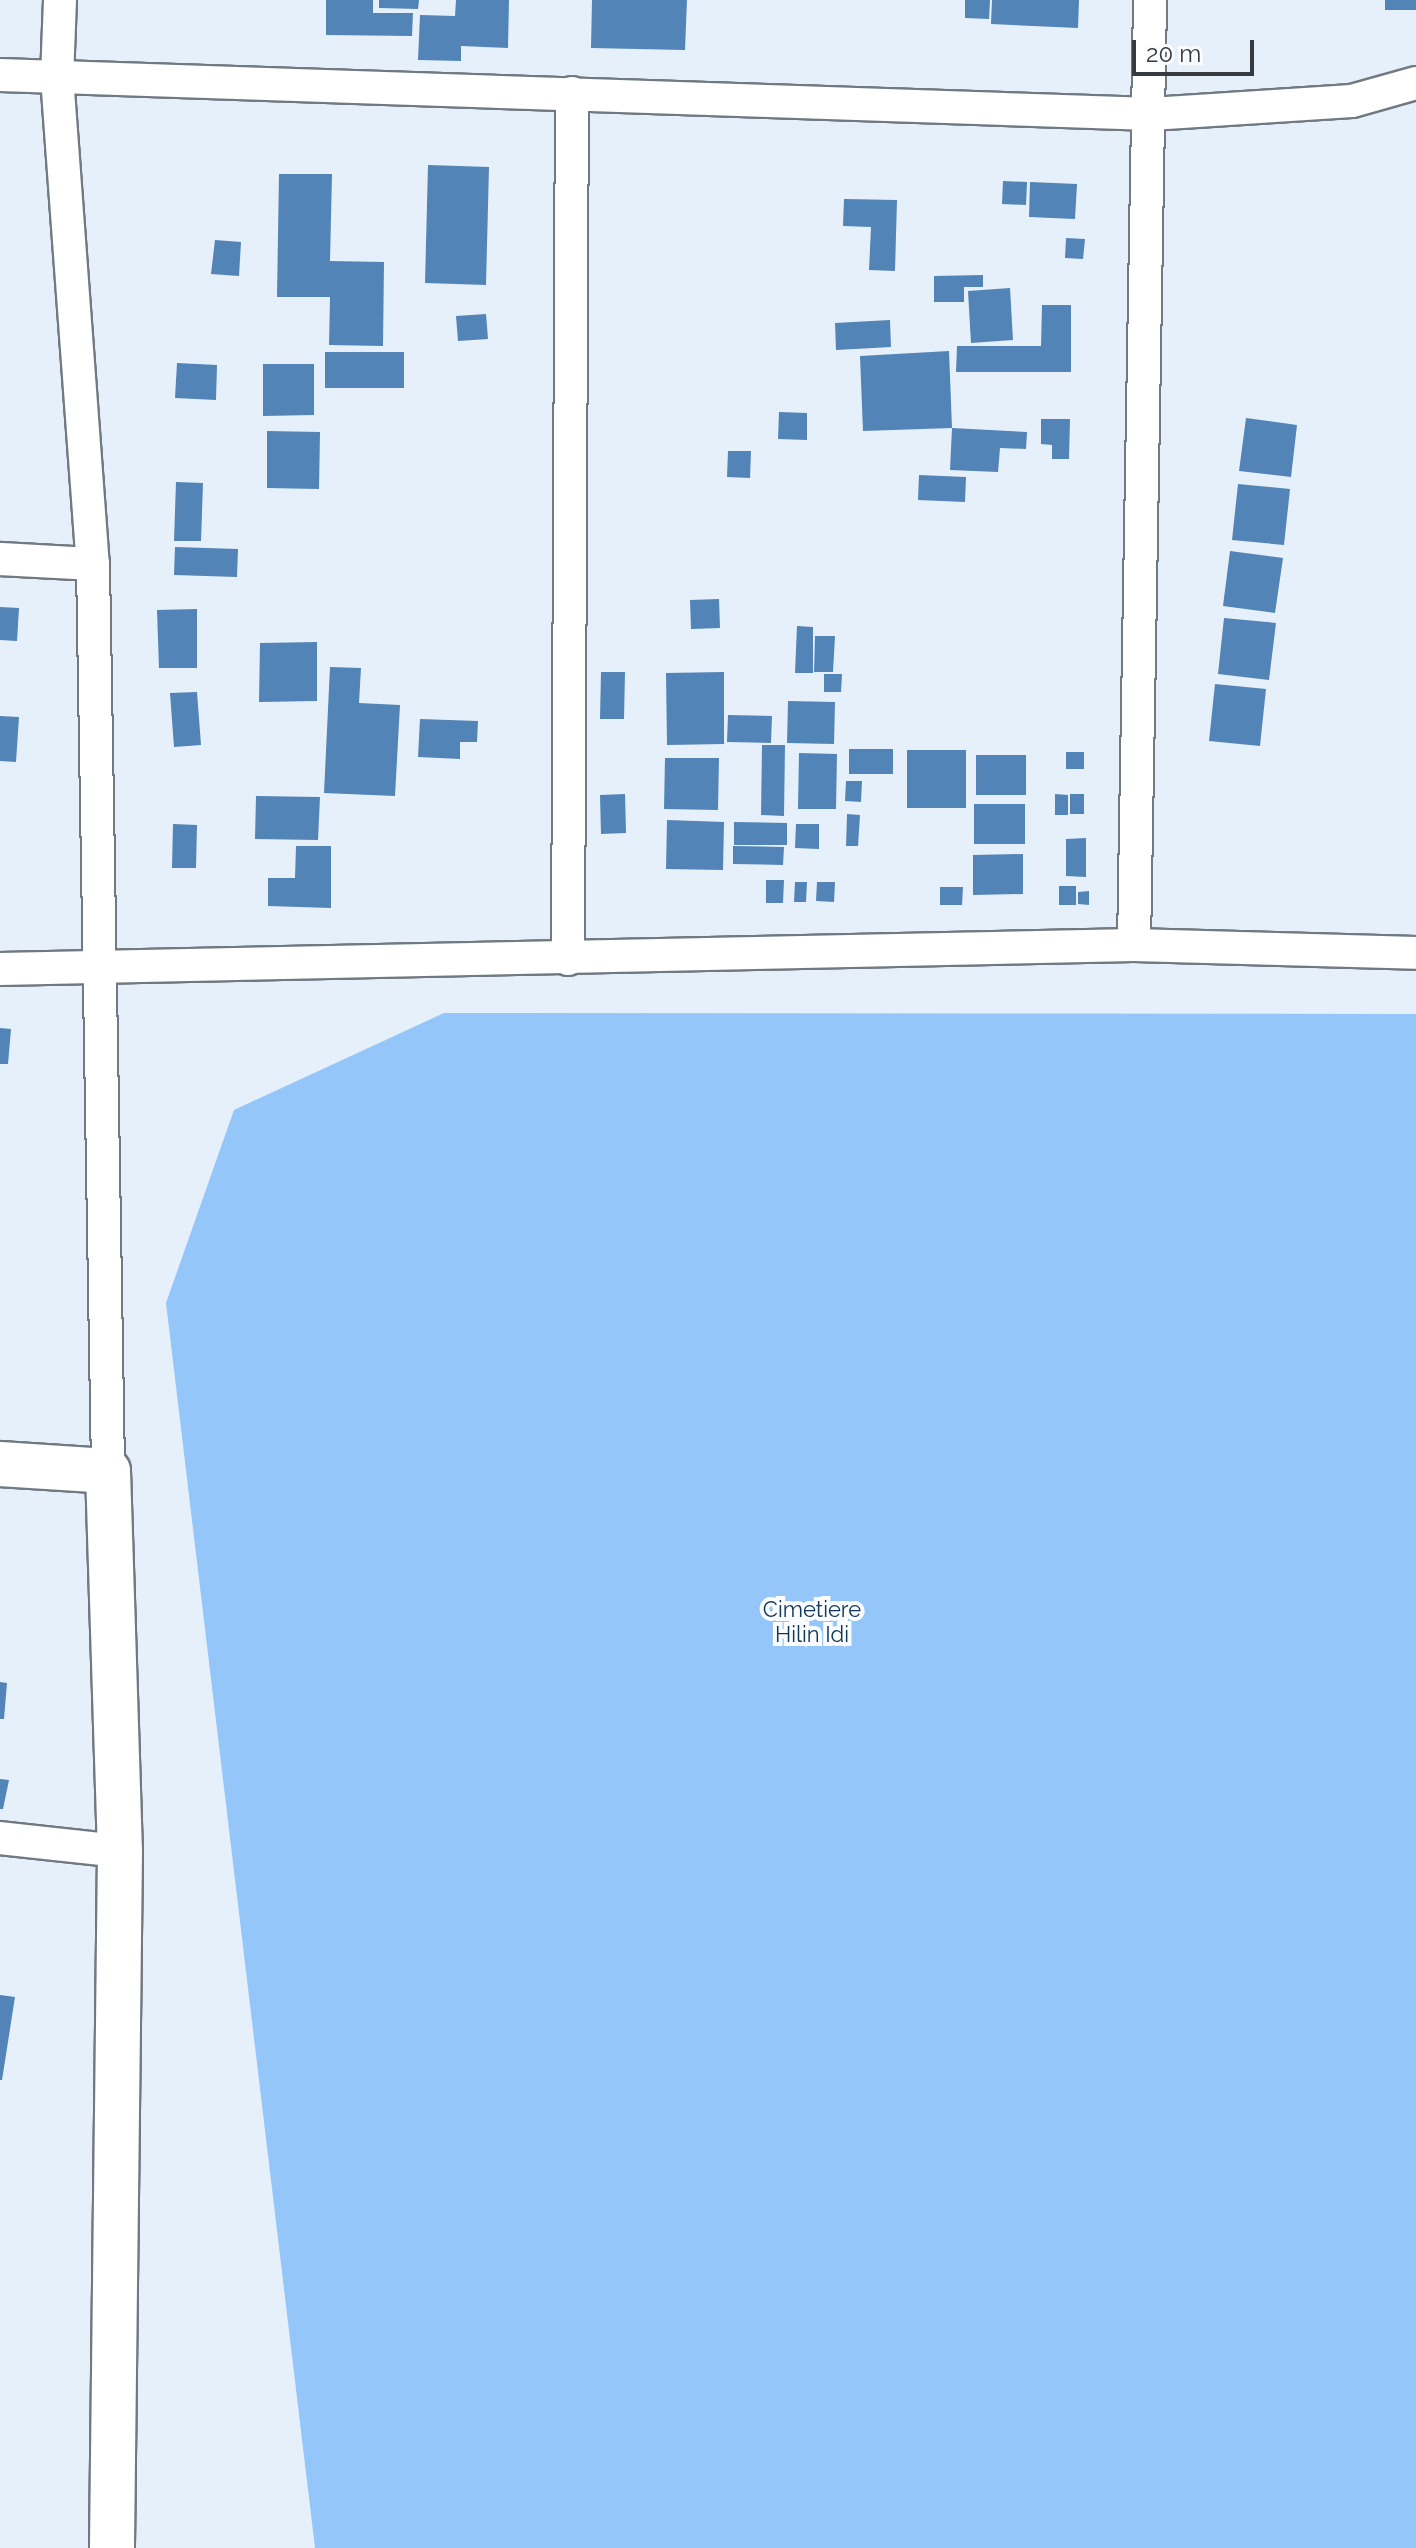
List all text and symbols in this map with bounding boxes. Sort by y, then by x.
scale bar [1136,24,1258,74]
text: 20 m [1146,39,1201,68]
park label: Cimetiere Hilin Idi [763,1596,861,1648]

